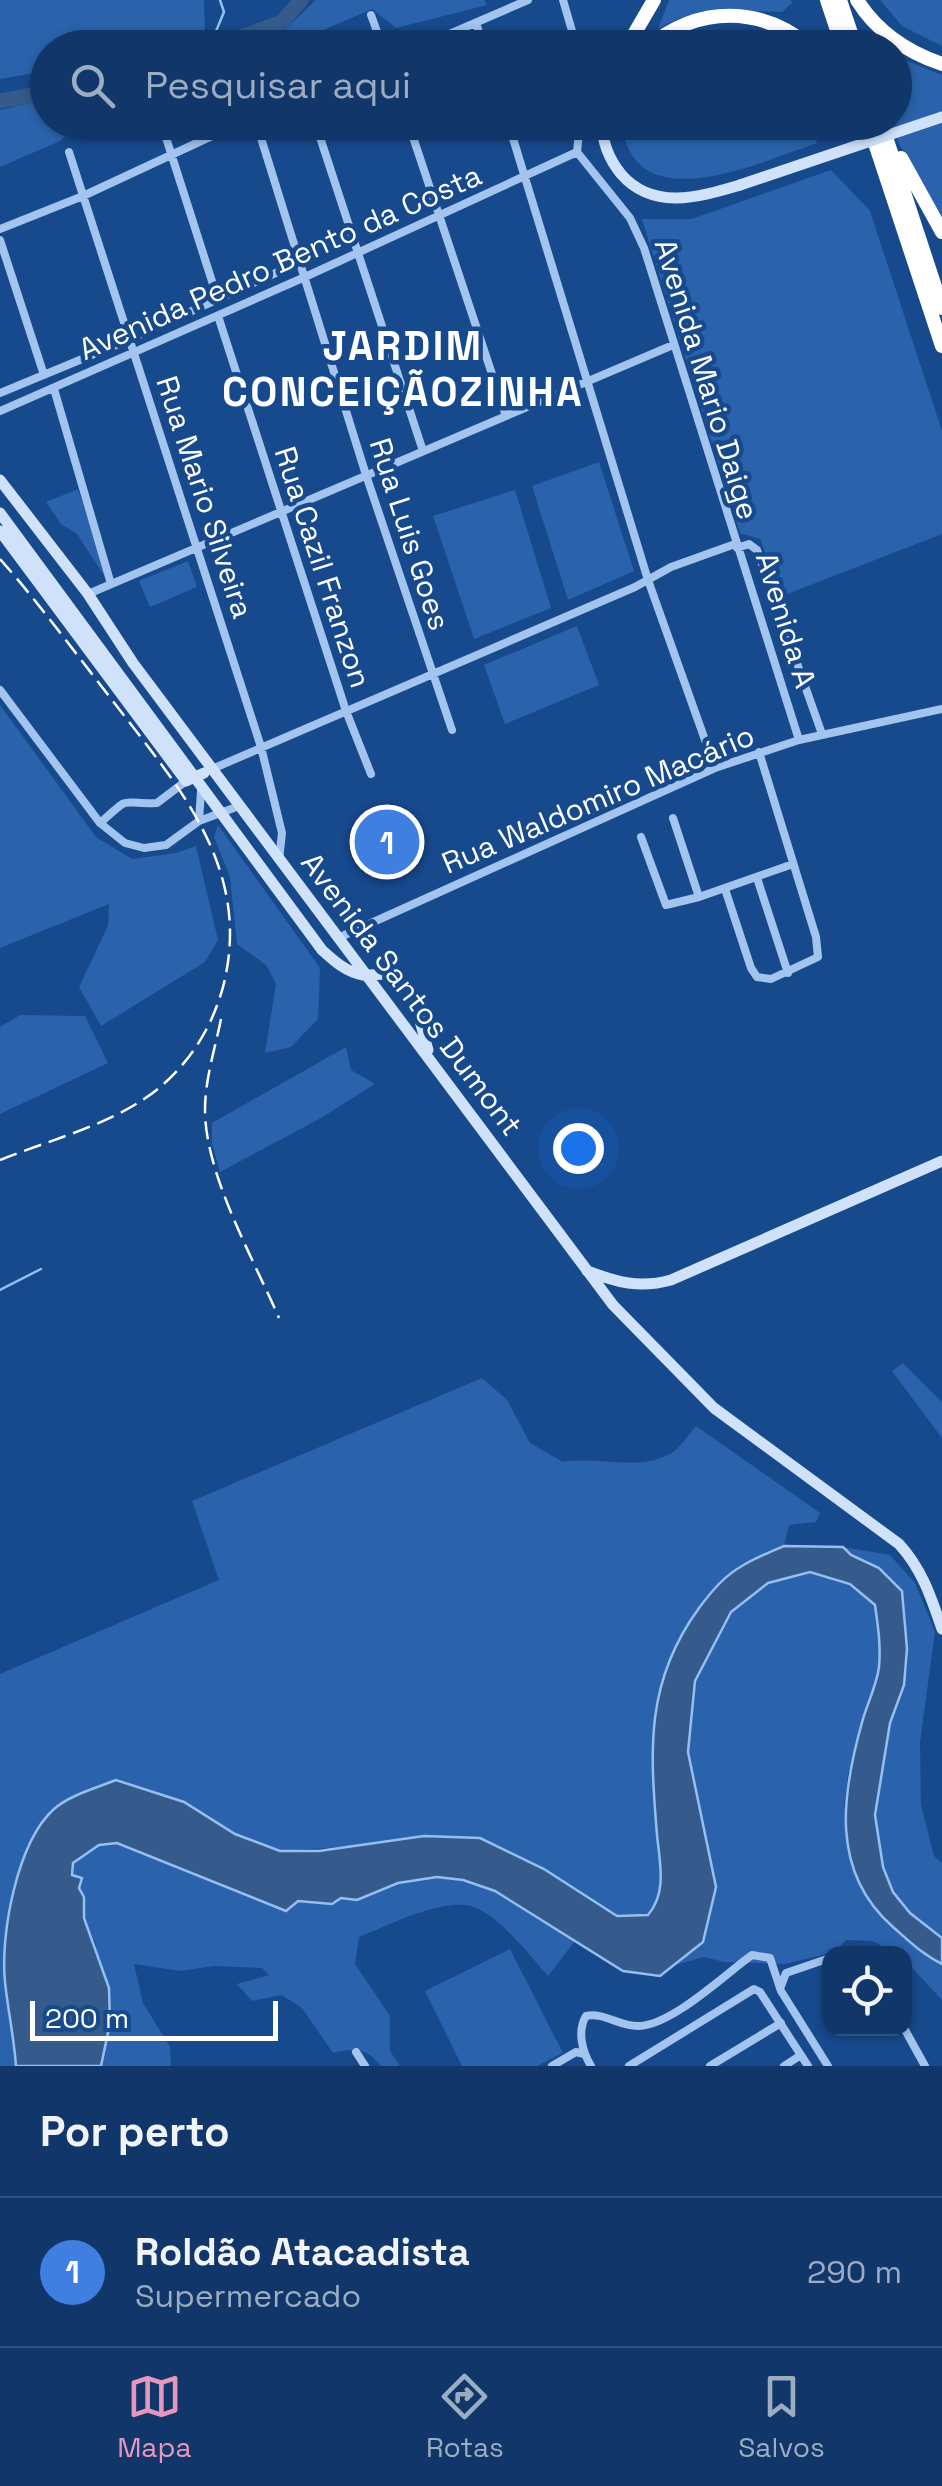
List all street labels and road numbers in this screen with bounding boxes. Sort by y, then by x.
street label: Avenida Pedro Bento da Costa [72,155,488,369]
street label: Avenida Mario Daige [646,234,768,524]
street label: Rua Mario Silveira [147,371,263,623]
street label: Rua Luis Goes [361,433,459,635]
street label: Rua Cazil Franzon [266,441,380,693]
street label: Avenida A [747,547,825,693]
street label: Rua Waldomiro Macário [436,715,760,883]
street label: Avenida Santos Dumont [293,845,531,1143]

